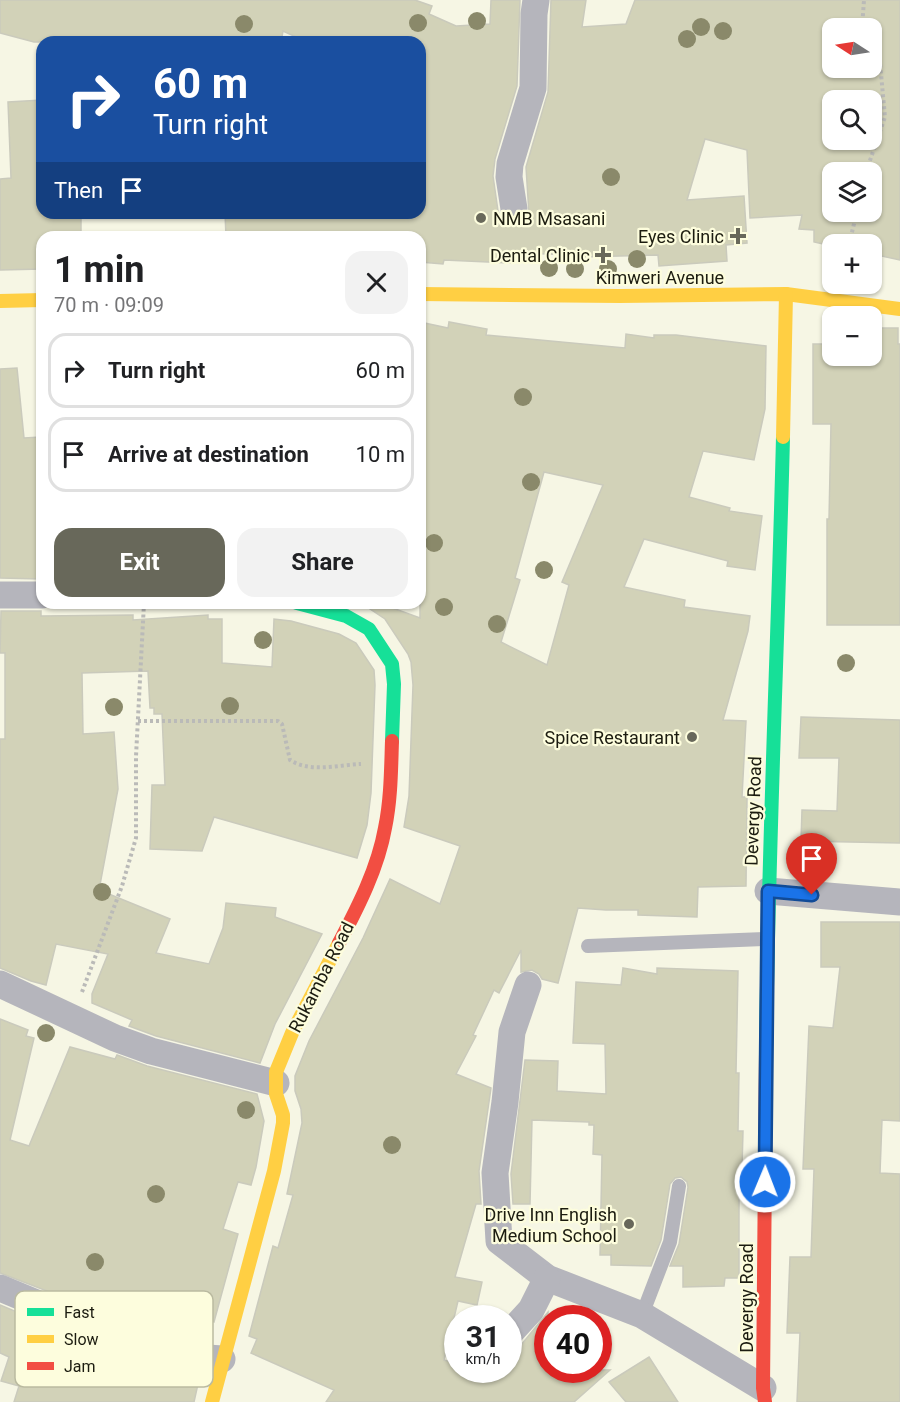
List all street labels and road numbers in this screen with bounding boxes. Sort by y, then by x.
street label: Kimweri Avenue [596,267,724,288]
street label: Devergy Road [741,756,765,866]
street label: Rukamba Road [284,918,358,1036]
street label: Devergy Road [736,1243,757,1353]

